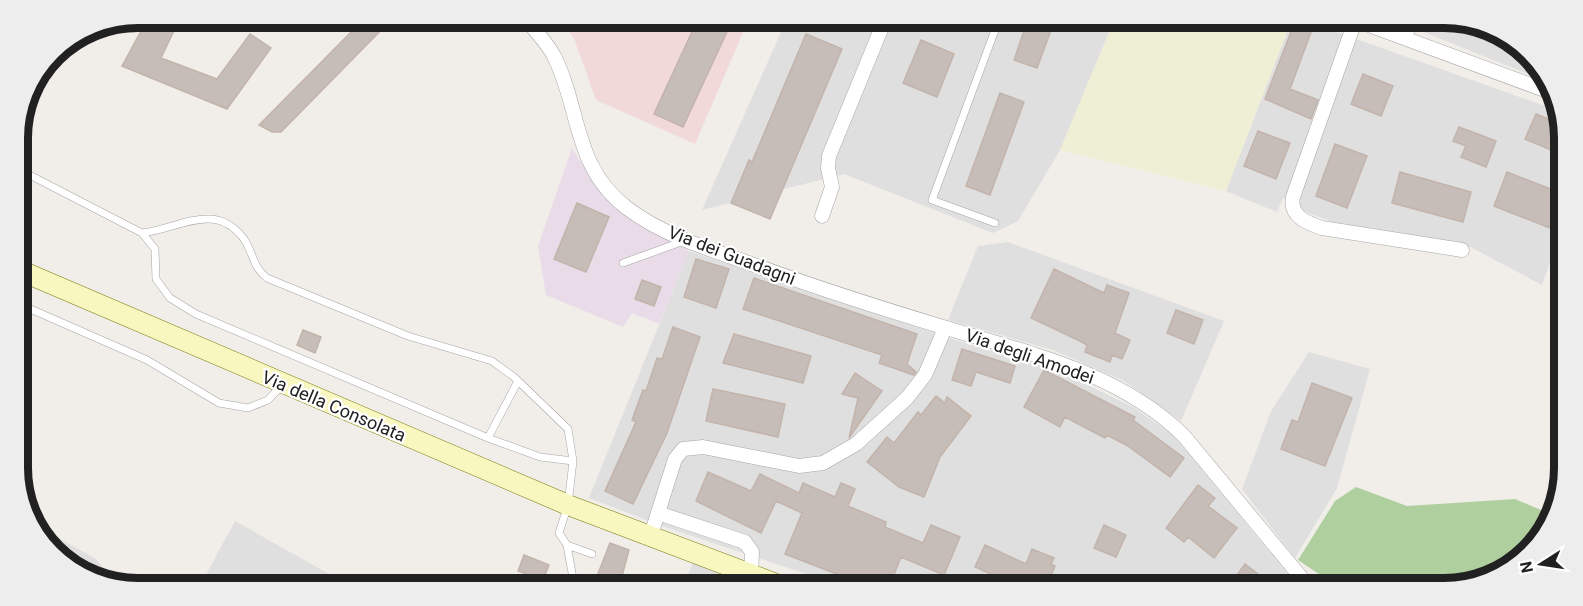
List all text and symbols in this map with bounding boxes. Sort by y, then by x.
street label: Via dei Guadagni [665,221,799,289]
street label: Via degli Amodei [963,324,1097,388]
street label: Via della Consolata [259,366,409,446]
north arrow [1511,534,1571,594]
text: N [1516,560,1537,575]

